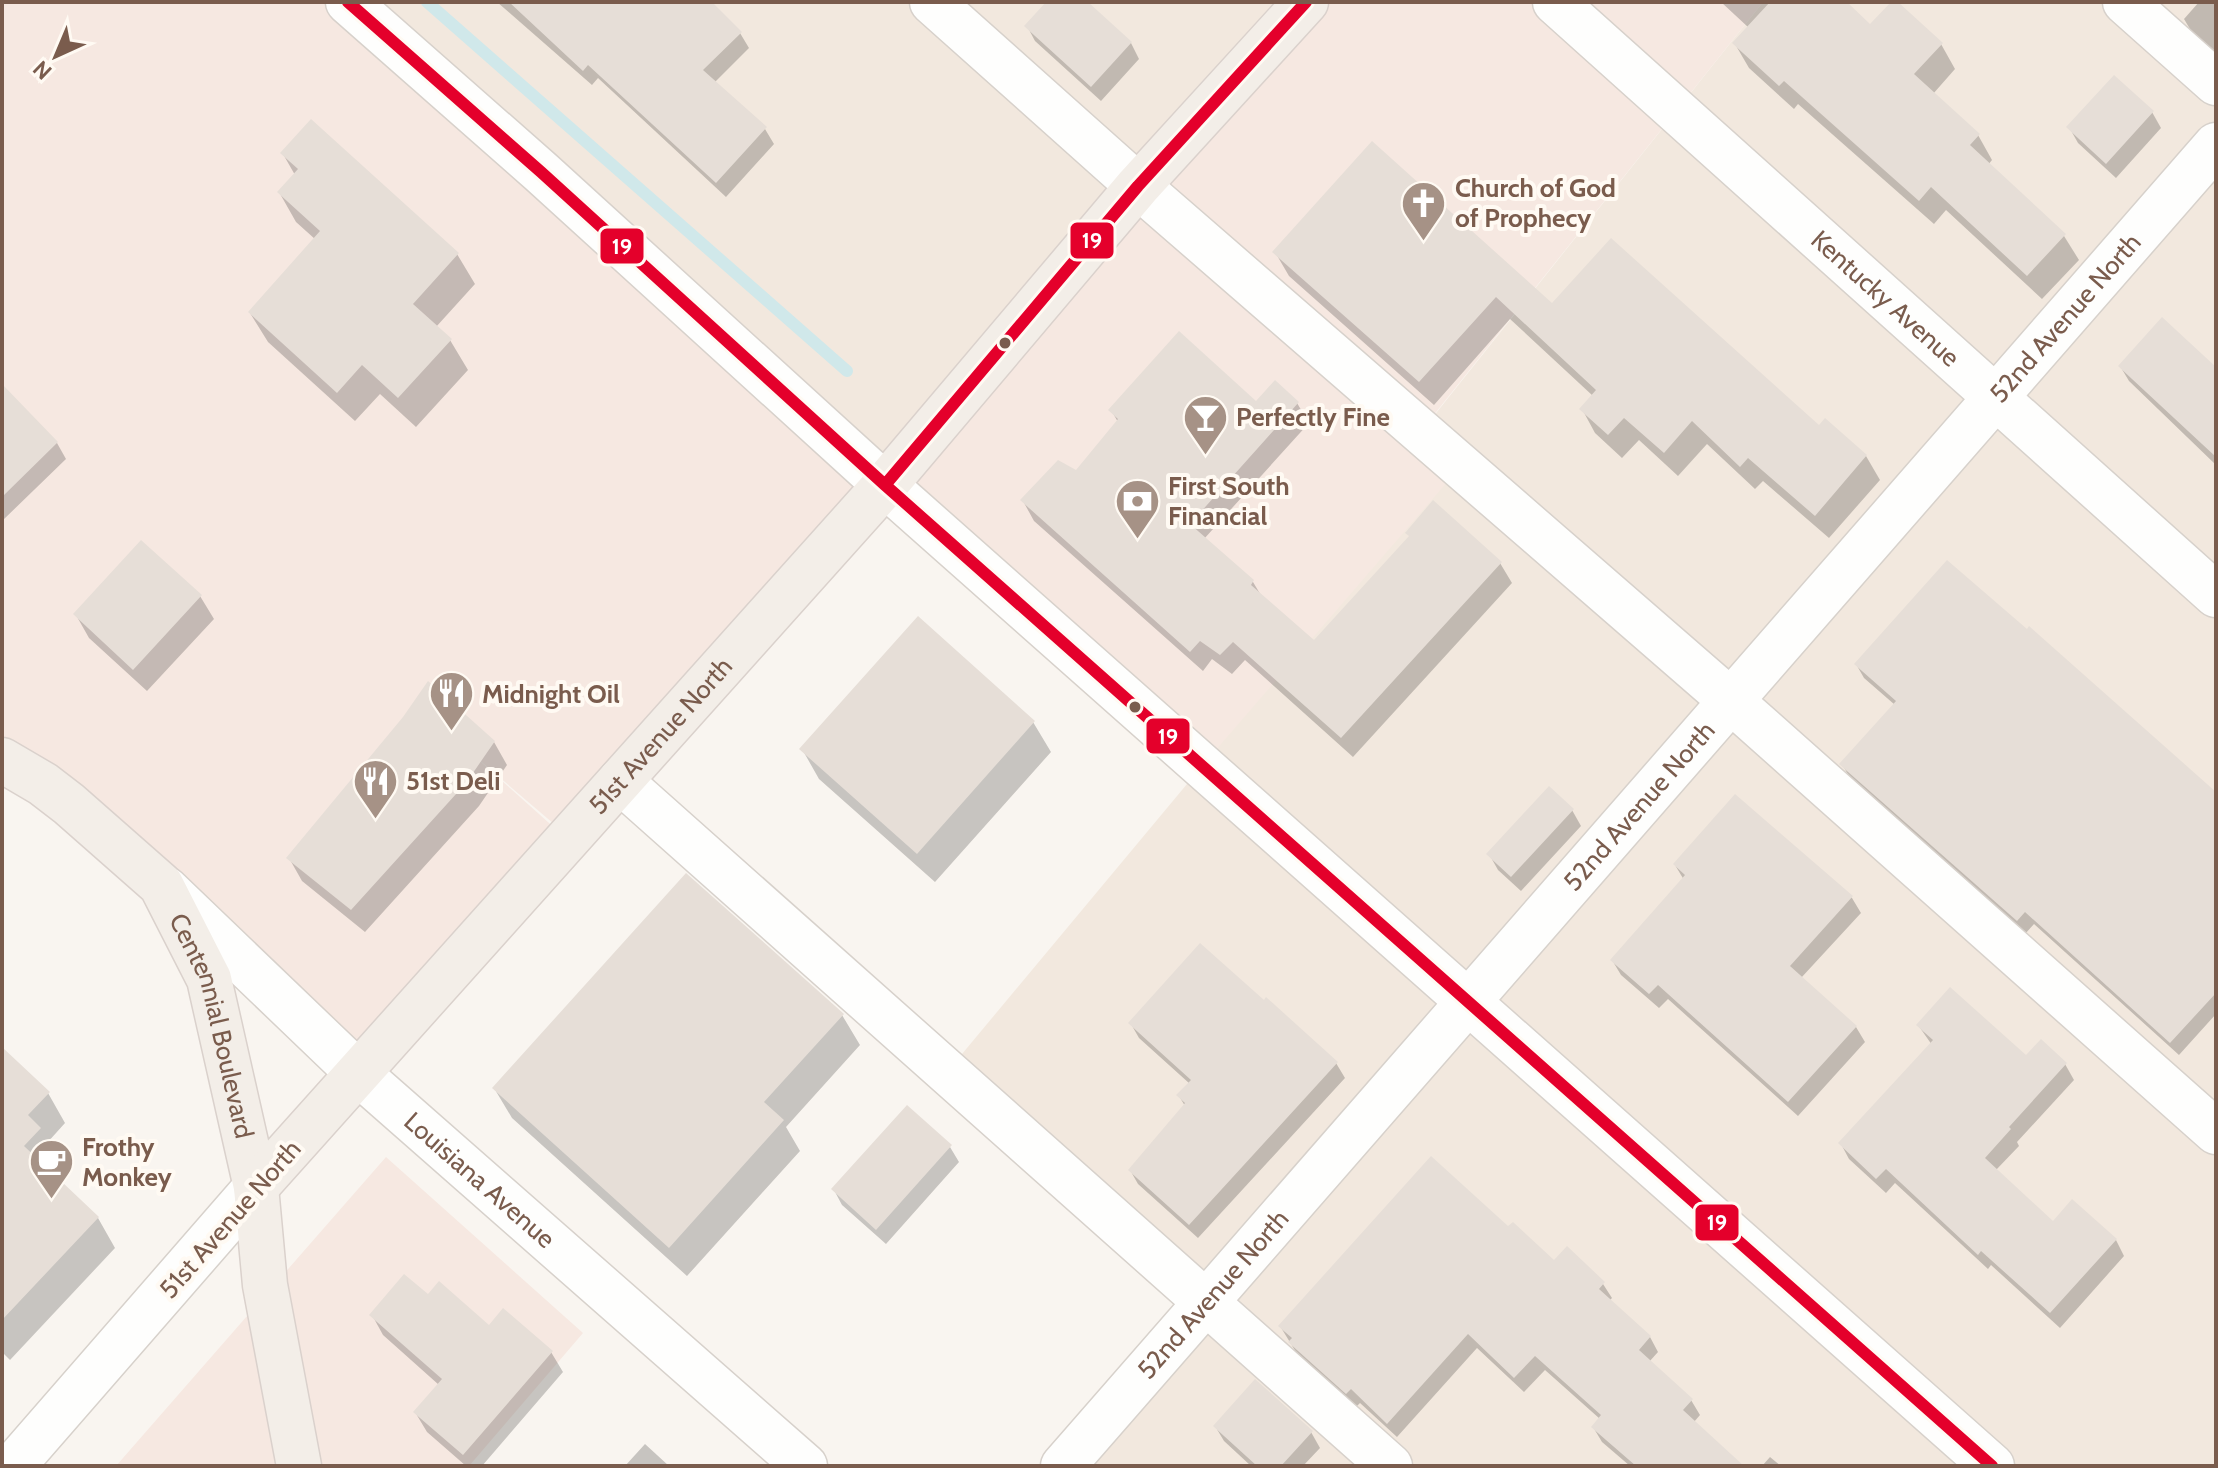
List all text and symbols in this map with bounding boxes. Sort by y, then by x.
north arrow [16,16,96,96]
text: N [27,55,57,85]
place label: Church of God of Prophecy [1455,172,1616,234]
church icon: Church of God of Prophecy [1400,179,1448,242]
line badge: 19 [1069,221,1115,260]
street label: Kentucky Avenue [1805,224,1966,373]
line badge: 19 [599,227,645,265]
text: 19 [1082,227,1102,254]
street label: 52nd Avenue North [1983,227,2148,409]
text: 19 [612,233,632,260]
unlabelled marker [997,335,1013,351]
bar icon: Perfectly Fine [1181,393,1229,456]
place label: Perfectly Fine [1236,401,1390,433]
place label: First South Financial [1168,470,1290,532]
bank icon: First South Financial [1113,477,1161,540]
street label: 51st Avenue North [582,651,739,821]
restaurant icon: Midnight Oil [427,670,475,733]
place label: Midnight Oil [482,678,620,710]
unlabelled marker [1127,699,1143,715]
street label: 52nd Avenue North [1557,715,1722,897]
line badge: 19 [1145,717,1191,755]
text: 19 [1158,723,1178,750]
restaurant icon: 51st Deli [351,757,399,820]
place label: 51st Deli [406,765,500,797]
street label: Centennial Boulevard [162,908,260,1141]
street label: Louisiana Avenue [398,1105,562,1255]
place label: Frothy Monkey [82,1131,172,1193]
street label: 51st Avenue North [152,1133,308,1305]
cafe icon: Frothy Monkey [27,1138,75,1201]
street label: 52nd Avenue North [1130,1203,1295,1385]
line badge: 19 [1694,1203,1740,1242]
text: 19 [1707,1209,1727,1236]

